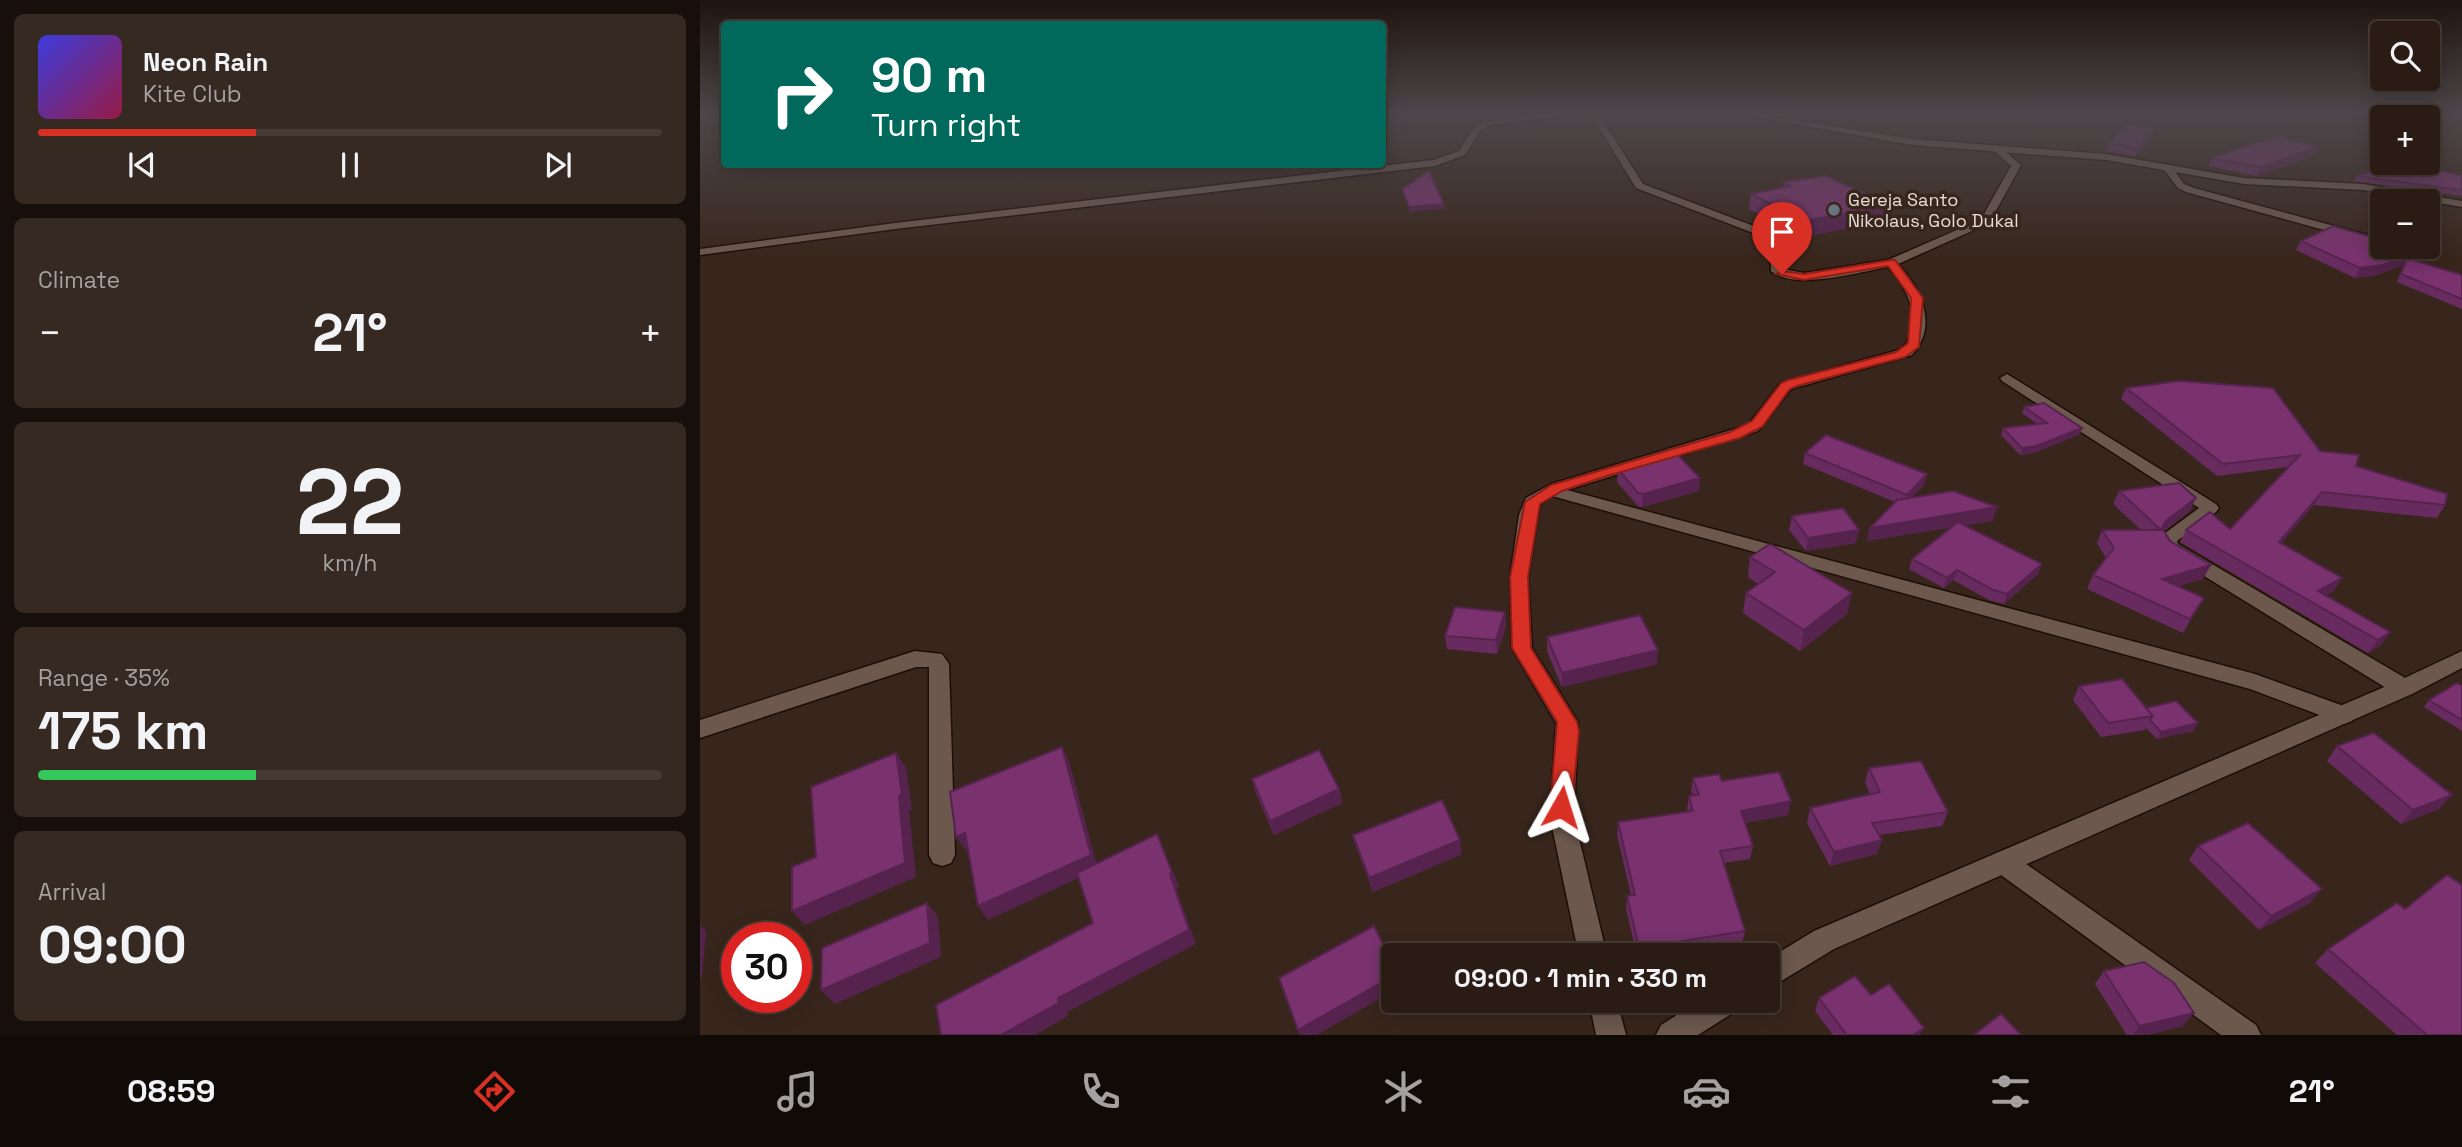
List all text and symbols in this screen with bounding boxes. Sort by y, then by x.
map controls [2370,21,2440,259]
button: search [2370,21,2440,91]
text: 90 m [871,44,987,106]
text: Neon Rain [143,45,268,79]
icon: right [756,49,847,140]
text: Kite Club [143,79,242,109]
text: Turn right [871,105,1021,145]
button: + [2370,105,2440,175]
icon: previous [123,146,161,184]
icon: pause [331,146,369,184]
icon: next [539,146,577,184]
place label: Gereja Santo Nikolaus, Golo Dukal [1848,188,2019,232]
button: − [2370,189,2440,259]
pin [1752,202,1812,274]
marker: Gereja Santo Nikolaus, Golo Dukal [1826,202,1842,218]
icon: arrive [1763,213,1801,251]
text: Climate [38,265,120,295]
text: 21° [313,300,387,366]
text: − [38,309,62,357]
text: + [638,309,662,357]
text: 22 [296,444,404,561]
text: km/h [323,548,377,578]
text: Range · 35% [38,663,170,693]
text: 175 km [38,698,208,764]
position arrow [1524,770,1598,844]
text: Arrival [38,877,106,907]
text: 09:00 [38,912,187,978]
speed limit sign: 30 [721,922,812,1013]
text: 09:00 · 1 min · 330 m [1454,961,1707,995]
icon: directions [470,1067,519,1116]
icon: music [773,1067,822,1116]
icon: phone [1076,1067,1125,1116]
icon: climate [1379,1067,1428,1116]
icon: car [1682,1067,1731,1116]
icon: filters [1986,1067,2035,1116]
text: 08:59 [127,1071,216,1111]
text: 21° [2289,1071,2335,1111]

